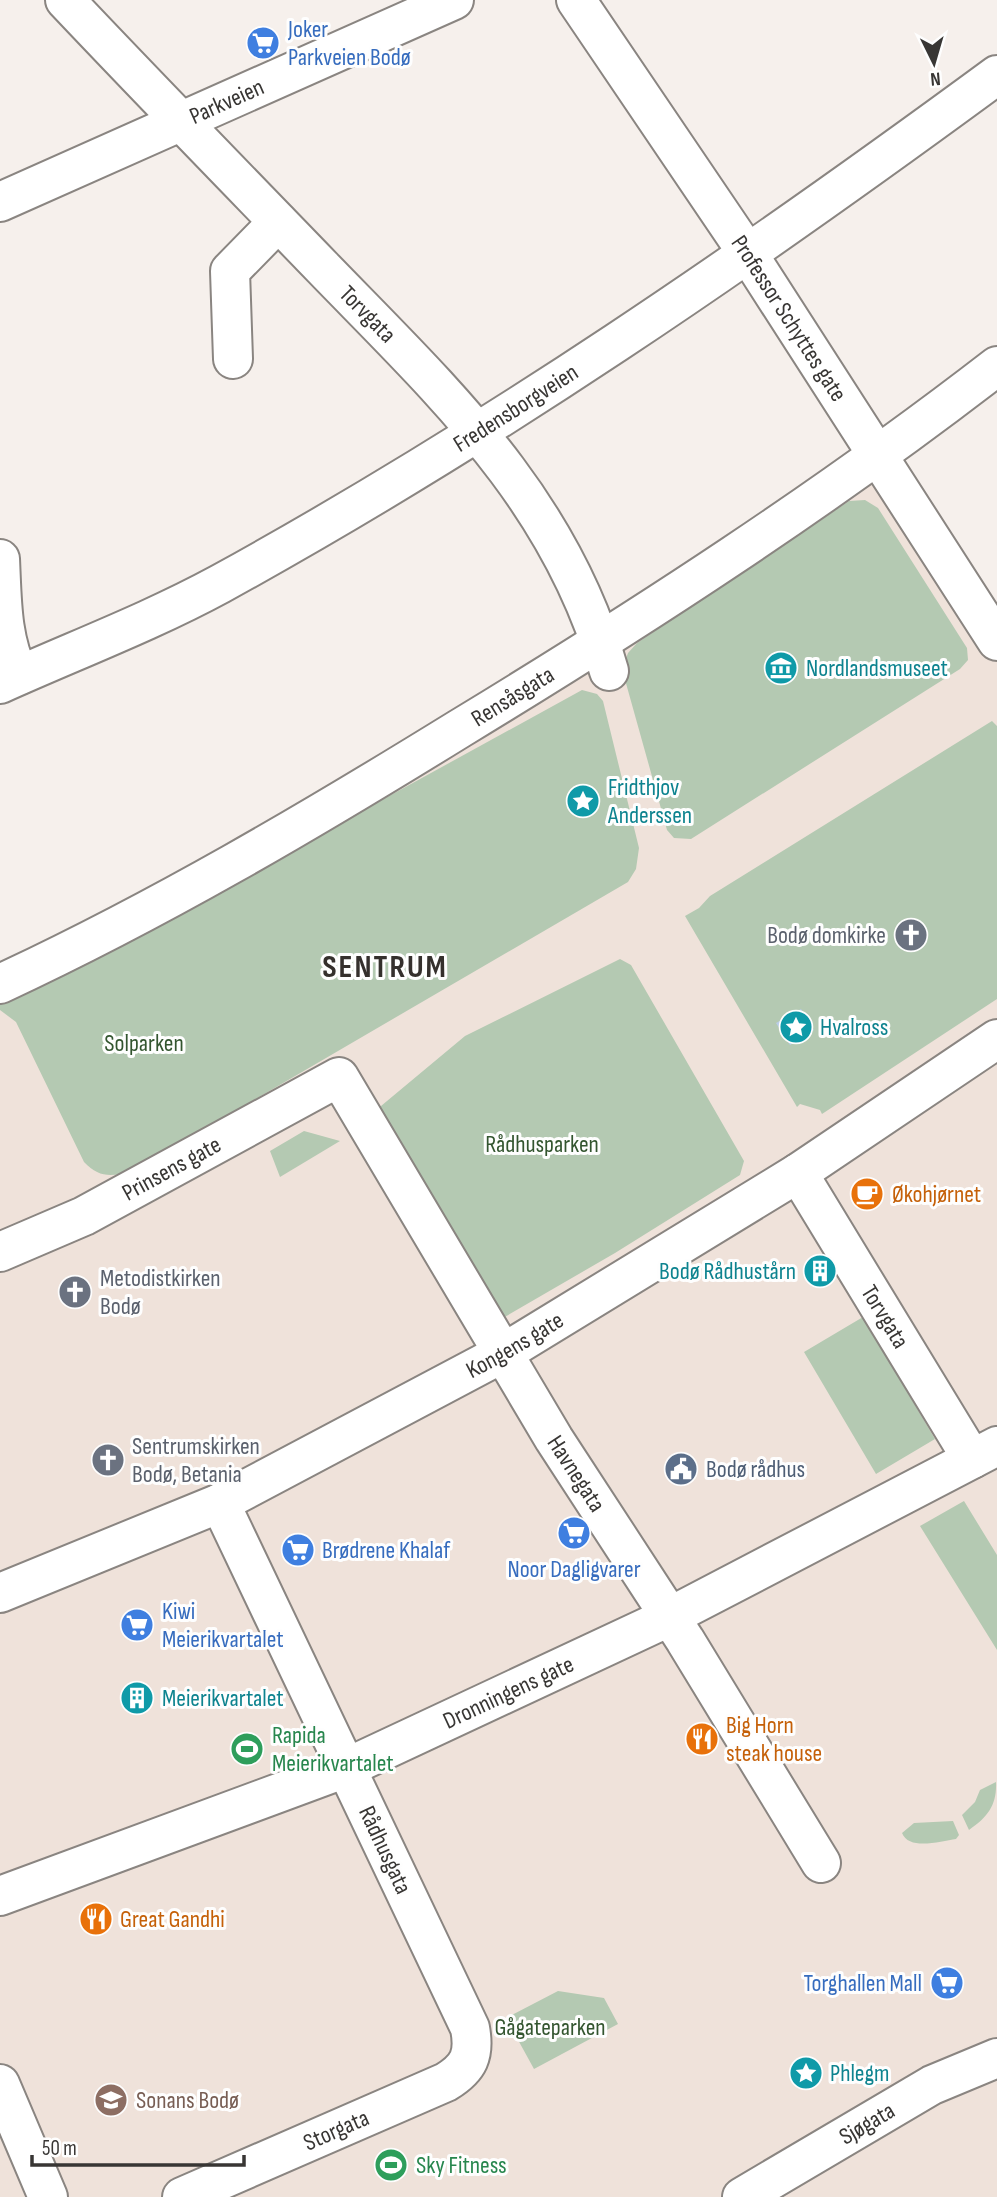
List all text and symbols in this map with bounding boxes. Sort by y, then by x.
place label: Joker Parkveien Bodø [287,15,411,72]
supermarket icon: Joker Parkveien Bodø [244,24,282,62]
north arrow [899,28,969,98]
text: N [929,67,941,90]
street label: Parkveien [185,72,268,130]
street label: Professor Schyttes gate [725,230,853,407]
street label: Torvgata [333,279,402,349]
street label: Fredensborgveien [448,357,584,458]
museum icon: Nordlandsmuseet [762,649,800,687]
place label: Nordlandsmuseet [806,654,948,683]
street label: Rensåsgata [466,660,559,733]
place label: Fridthjov Anderssen [607,773,692,830]
place icon: Fridthjov Anderssen [564,782,602,820]
church icon: Bodø domkirke [892,916,930,954]
place label: Bodø domkirke [767,921,886,950]
district label: SENTRUM [322,948,448,987]
place icon: Hvalross [777,1008,815,1046]
place label: Hvalross [820,1013,888,1042]
park label: Solparken [104,1029,184,1058]
street label: Prinsens gate [117,1130,226,1207]
park label: Rådhusparken [485,1130,599,1159]
cafe icon: Økohjørnet [848,1175,886,1213]
place label: Økohjørnet [892,1180,981,1209]
building icon: Bodø Rådhustårn [801,1252,839,1290]
place label: Bodø Rådhustårn [659,1257,796,1286]
place label: Metodistkirken Bodø [100,1264,221,1321]
church icon: Metodistkirken Bodø [56,1273,94,1311]
street label: Torvgata [855,1280,916,1353]
street label: Kongens gate [461,1305,569,1385]
street label: Havnegata [541,1430,612,1517]
place label: Sentrumskirken Bodø, Betania [132,1432,260,1489]
church icon: Sentrumskirken Bodø, Betania [89,1441,127,1479]
public building icon: Bodø rådhus [662,1450,700,1488]
place label: Bodø rådhus [706,1455,805,1484]
supermarket icon: Noor Dagligvarer [555,1514,593,1552]
supermarket icon: Brødrene Khalaf [279,1531,317,1569]
place label: Brødrene Khalaf [322,1536,451,1565]
place label: Noor Dagligvarer [507,1555,641,1584]
place label: Kiwi Meierikvartalet [162,1597,284,1654]
supermarket icon: Kiwi Meierikvartalet [118,1606,156,1644]
street label: Dronningens gate [438,1649,578,1735]
building icon: Meierikvartalet [118,1679,156,1717]
place label: Meierikvartalet [162,1684,284,1713]
place label: Big Horn steak house [726,1711,822,1768]
restaurant icon: Big Horn steak house [683,1720,721,1758]
place label: Rapida Meierikvartalet [272,1721,394,1778]
sports icon: Rapida Meierikvartalet [228,1730,266,1768]
street label: Rådhusgata [352,1801,418,1899]
restaurant icon: Great Gandhi [77,1900,115,1938]
place label: Great Gandhi [120,1905,225,1934]
supermarket icon: Torghallen Mall [928,1964,966,2002]
place label: Torghallen Mall [803,1969,922,1998]
park label: Gågateparken [494,2013,606,2042]
place icon: Phlegm [787,2054,825,2092]
place label: Phlegm [830,2059,890,2088]
school or university icon: Sonans Bodø [92,2081,130,2119]
place label: Sonans Bodø [136,2086,239,2115]
street label: Sjøgata [834,2096,900,2151]
street label: Storgata [299,2103,373,2157]
scale bar [32,2124,243,2168]
text: 50 m [42,2136,77,2161]
sports icon: Sky Fitness [372,2146,410,2184]
place label: Sky Fitness [416,2151,507,2180]

